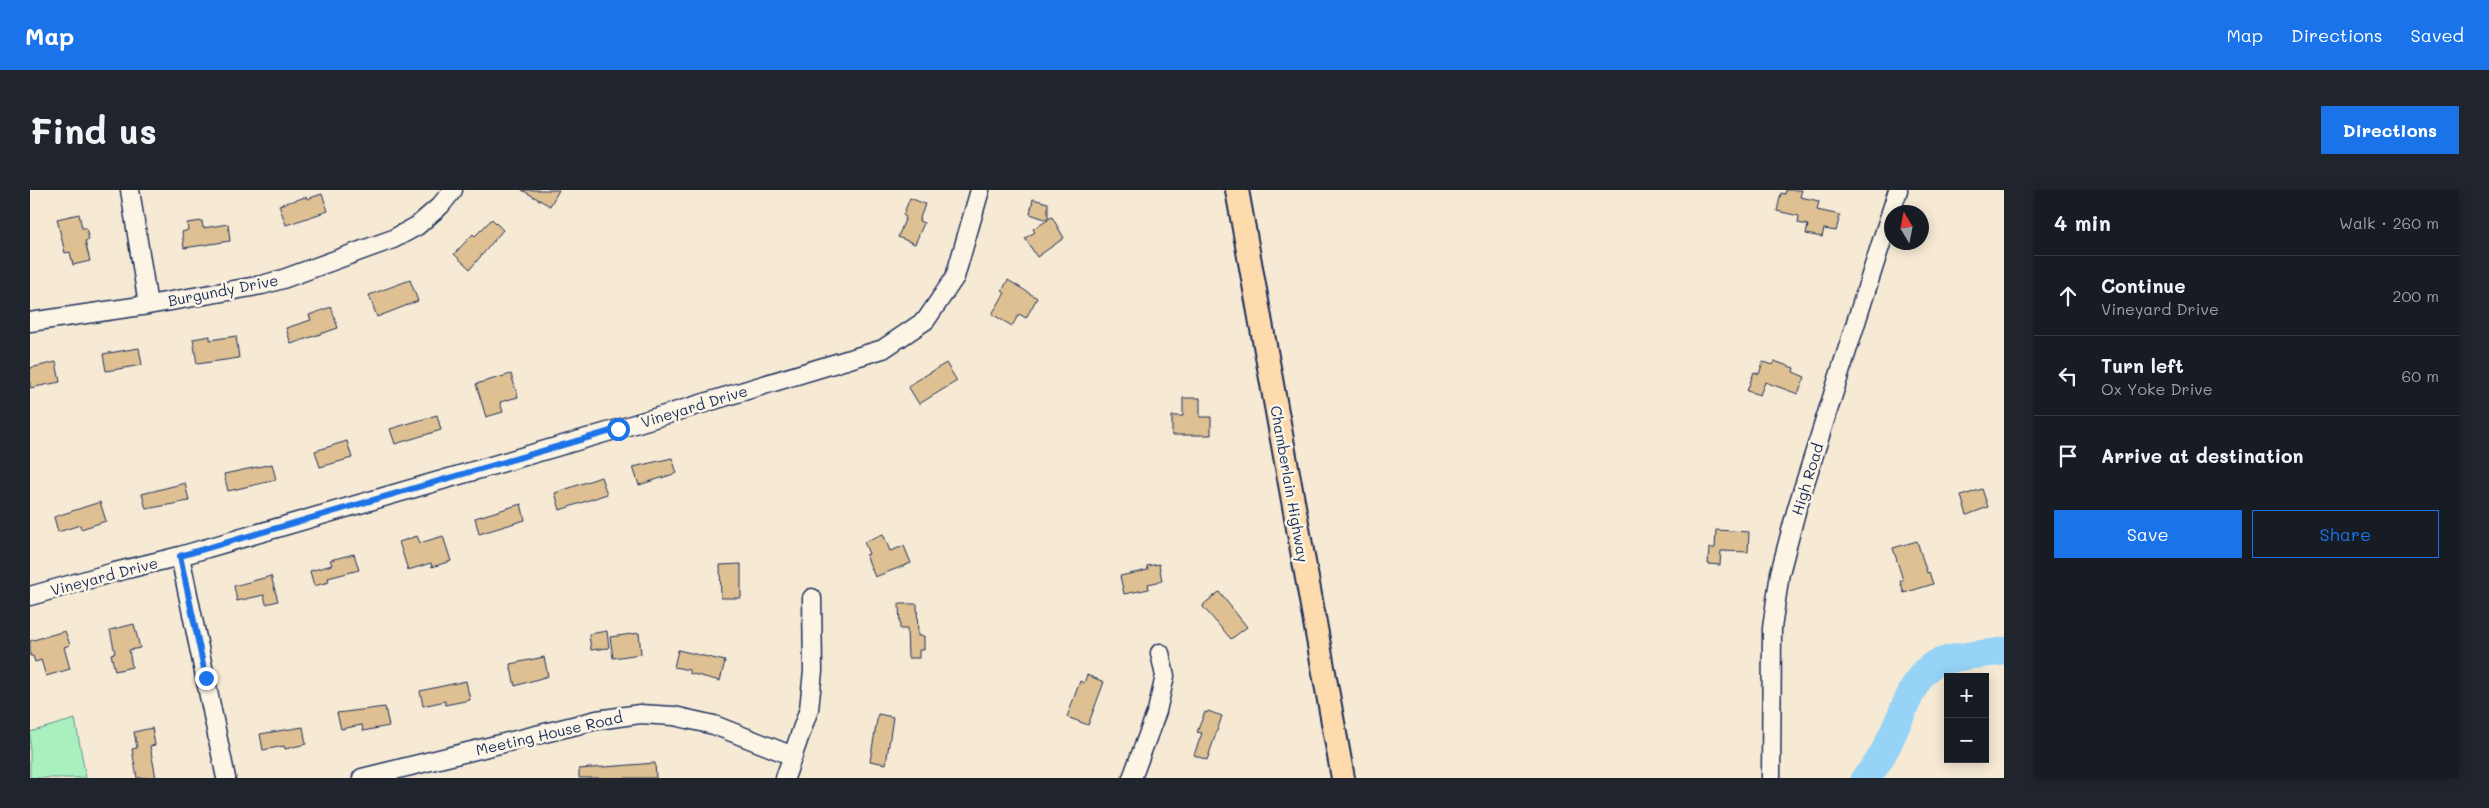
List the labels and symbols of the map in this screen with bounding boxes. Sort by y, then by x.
north arrow [1884,205,1929,250]
street label: Burgundy Drive [166,269,280,311]
street label: Vineyard Drive [638,380,750,432]
street label: Chamberlain Highway [1266,404,1314,564]
route start [607,418,630,441]
street label: High Road [1787,440,1827,518]
street label: Vineyard Drive [48,552,160,600]
route end [195,667,218,690]
street label: Meeting House Road [474,706,624,760]

